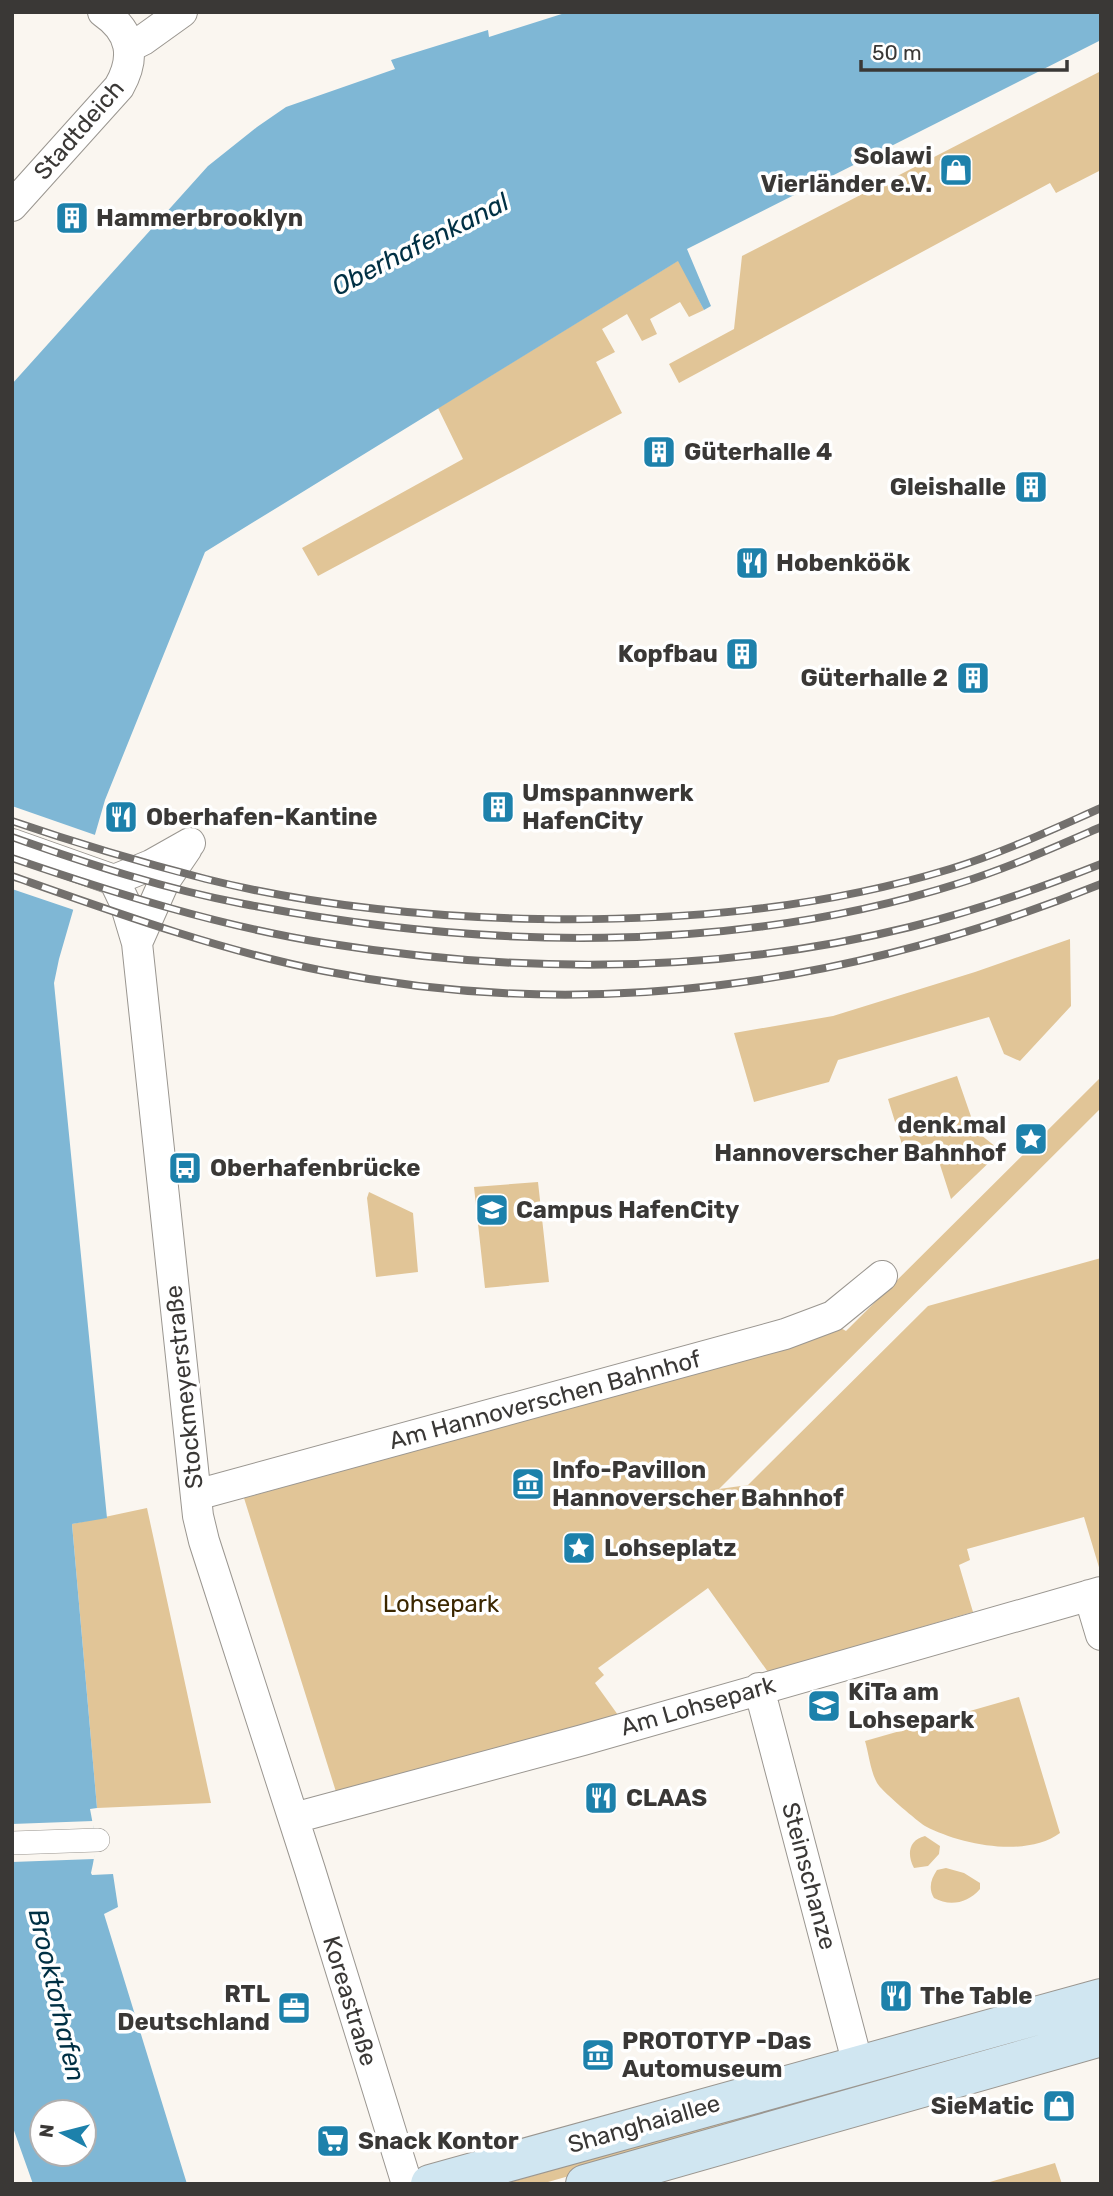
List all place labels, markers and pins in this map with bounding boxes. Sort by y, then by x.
place label: Solawi Vierländer e.V. [761,142,932,198]
shop icon: Solawi Vierländer e.V. [937,151,975,189]
building icon: Hammerbrooklyn [53,199,91,237]
place label: Hammerbrooklyn [96,204,303,232]
building icon: Güterhalle 4 [640,433,678,471]
place label: Güterhalle 4 [684,438,832,466]
building icon: Gleishalle [1012,468,1050,506]
place label: Gleishalle [890,473,1006,501]
restaurant icon: Hobenköök [733,544,771,582]
place label: Hobenköök [776,549,910,577]
building icon: Kopfbau [723,635,761,673]
place label: Kopfbau [618,640,718,668]
building icon: Güterhalle 2 [954,659,992,697]
place label: Güterhalle 2 [801,664,948,692]
place label: Umspannwerk HafenCity [522,779,694,835]
building icon: Umspannwerk HafenCity [479,788,517,826]
restaurant icon: Oberhafen-Kantine [102,798,140,836]
place label: Oberhafen-Kantine [146,803,378,831]
place label: denk.mal Hannoverscher Bahnhof [714,1111,1006,1167]
place icon: denk.mal Hannoverscher Bahnhof [1012,1120,1050,1158]
bus stop icon: Oberhafenbrücke [166,1149,204,1187]
place label: Oberhafenbrücke [210,1154,421,1182]
school or university icon: Campus HafenCity [473,1191,511,1229]
place label: Campus HafenCity [516,1196,739,1224]
place label: Info-Pavillon Hannoverscher Bahnhof [552,1456,844,1512]
museum icon: Info-Pavillon Hannoverscher Bahnhof [509,1465,547,1503]
place icon: Lohseplatz [560,1529,598,1567]
place label: Lohseplatz [604,1534,737,1562]
place label: KiTa am Lohsepark [848,1678,974,1734]
school or university icon: KiTa am Lohsepark [805,1687,843,1725]
restaurant icon: CLAAS [582,1779,620,1817]
place label: CLAAS [626,1784,707,1812]
restaurant icon: The Table [877,1977,915,2015]
place label: RTL Deutschland [117,1980,270,2036]
place label: The Table [920,1982,1033,2010]
office icon: RTL Deutschland [275,1989,313,2027]
place label: PROTOTYP -Das Automuseum [622,2027,812,2083]
museum icon: PROTOTYP -Das Automuseum [579,2036,617,2074]
shop icon: SieMatic [1040,2087,1078,2125]
place label: SieMatic [931,2092,1034,2120]
supermarket icon: Snack Kontor [314,2122,352,2160]
place label: Snack Kontor [358,2127,519,2155]

